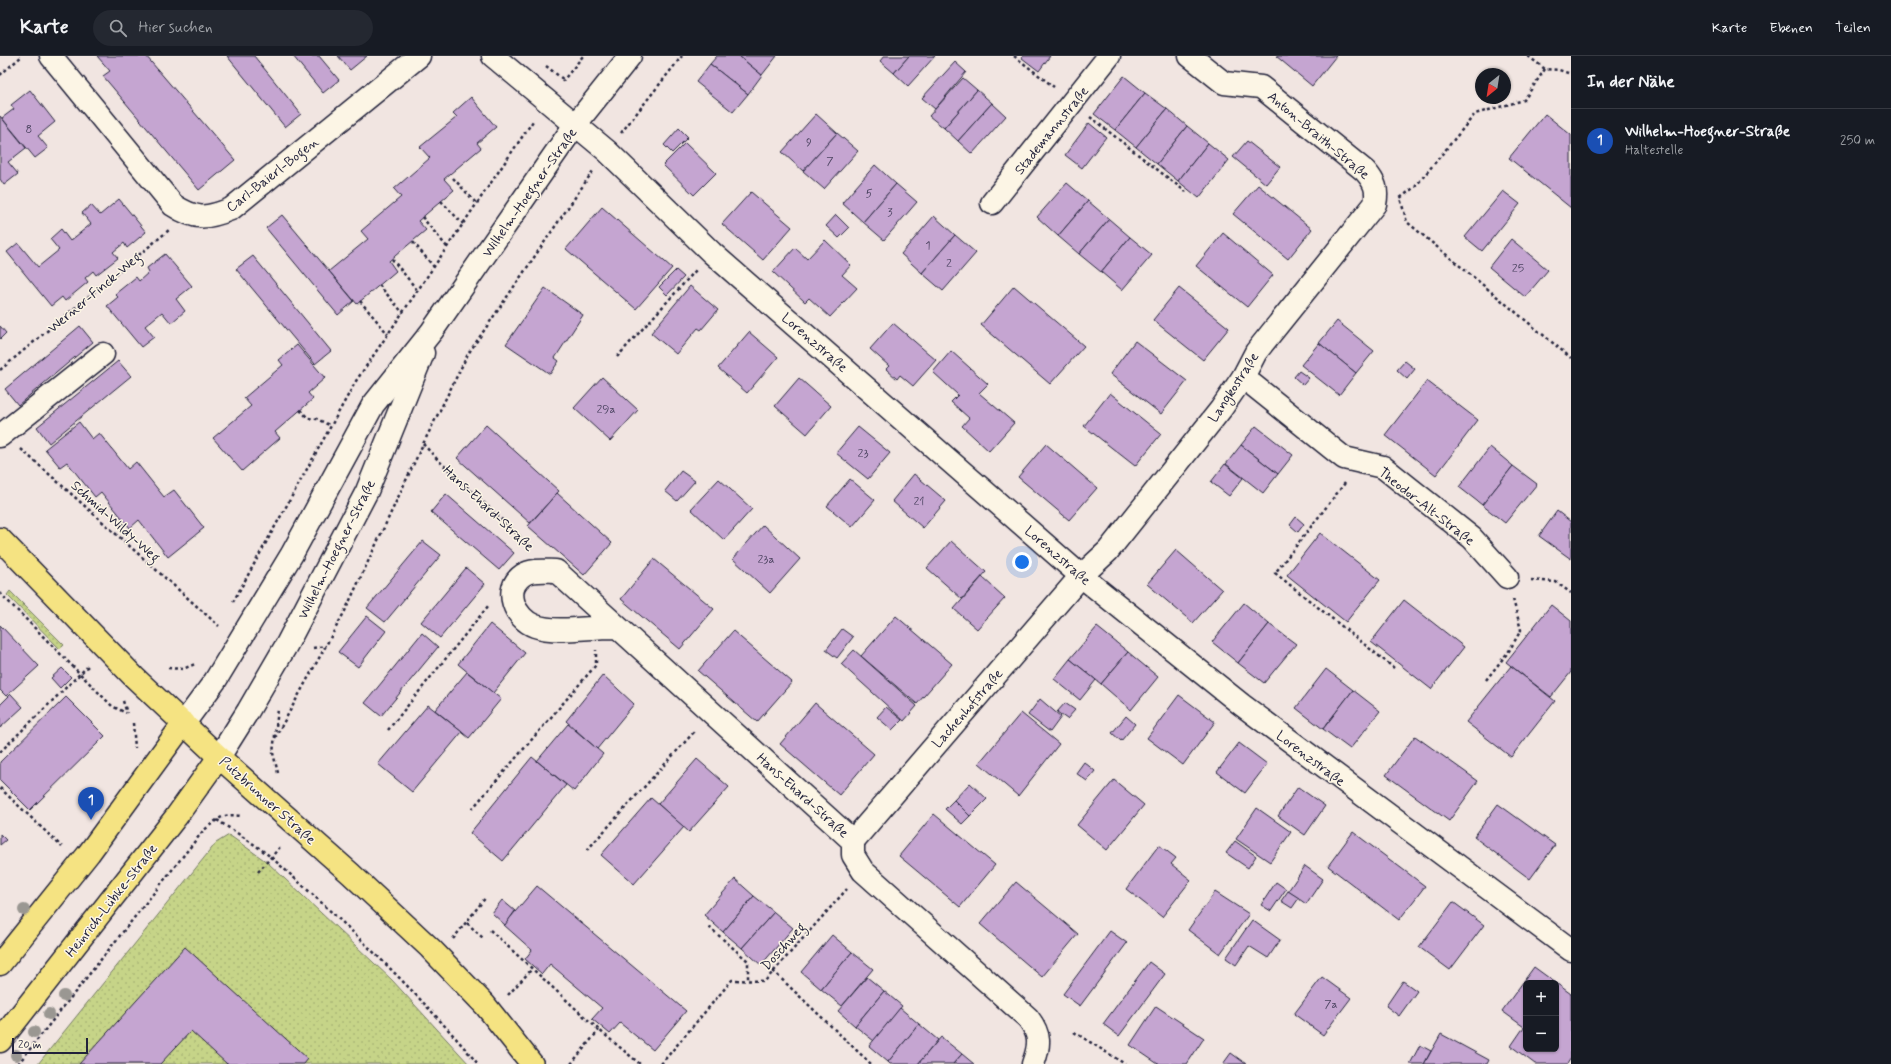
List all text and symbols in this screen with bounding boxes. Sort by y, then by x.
search box [93,10,373,46]
text: Karte [20,15,69,40]
icon: search [107,17,129,39]
text: Hier suchen [139,18,213,38]
text: Karte [1712,19,1747,37]
text: Ebenen [1769,19,1813,37]
text: Teilen [1835,19,1871,37]
north arrow [1475,68,1511,104]
text: In der Nähe [1587,71,1675,93]
street label: Stademannstraße [1011,83,1093,179]
street label: Anton-Braith-Straße [1263,88,1373,184]
house number: 8 [26,122,32,138]
text: Wilhelm-Hoegner-Straße [1625,122,1790,142]
street label: Wilhelm-Hoegner-Straße [478,124,583,262]
text: 1 [1597,132,1603,149]
text: 250 m [1840,132,1875,149]
street label: Carl-Baierl-Bogen [223,133,324,218]
house number: 9 [806,135,812,151]
text: Haltestelle [1625,142,1683,159]
house number: 7 [826,154,834,170]
house number: 5 [865,186,873,202]
house number: 3 [887,205,893,221]
house number: 1 [925,238,931,254]
street label: Werner-Finck-Weg [44,248,146,339]
house number: 2 [946,256,952,272]
house number: 25 [1512,261,1524,277]
street label: Lorenzstraße [778,309,851,376]
street label: Langkostraße [1204,349,1264,427]
house number: 29a [596,402,616,418]
house number: 23 [858,446,868,462]
street label: Hans-Ehard-Straße [439,462,538,556]
street label: Theodor-Alt-Straße [1375,464,1478,550]
street label: Schmid-Wildy-Weg [66,477,164,568]
street label: Wilhelm-Hoegner-Straße [294,477,382,623]
house number: 21 [913,494,925,510]
street label: Lorenzstraße [1021,522,1094,589]
house number: 23a [757,552,775,568]
your location [1012,552,1032,572]
street label: Lachenhofstraße [928,665,1007,752]
street label: Lorenzstraße [1272,727,1349,791]
street label: Hans-Ehard-Straße [752,749,852,842]
street label: Putzbrunner Straße [215,753,319,849]
pin: 1 [78,787,104,820]
street label: Heinrich-Lübke-Straße [62,840,162,961]
street label: Doschweg [757,919,812,976]
map controls [1523,980,1559,1052]
button: + [1523,980,1559,1016]
house number: 7a [1324,997,1338,1013]
button: − [1523,1016,1559,1052]
scale bar [12,1036,88,1055]
text: 20 m [18,1038,41,1052]

